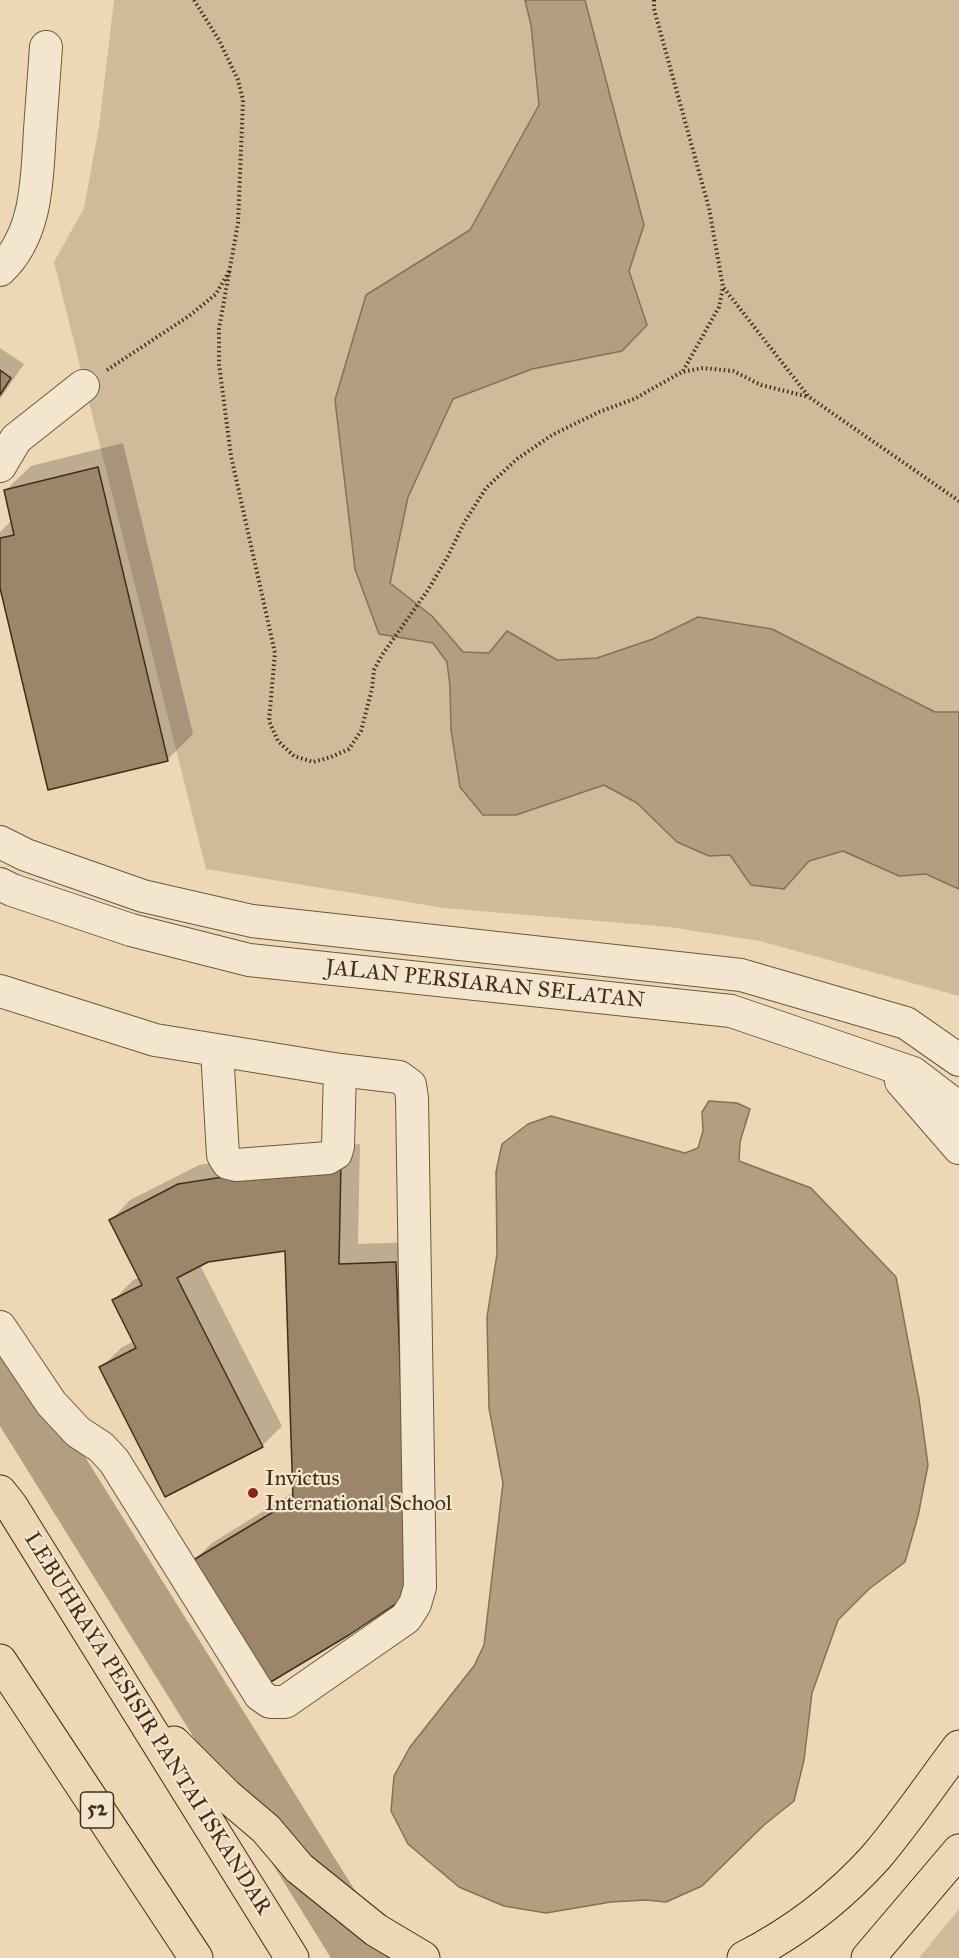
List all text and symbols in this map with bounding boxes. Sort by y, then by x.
street label: JALAN PERSIARAN SELATAN [324,955,646,1015]
place label: Invictus International School [265,1467,452,1518]
marker: Invictus International School [246,1486,260,1500]
street label: LEBUHRAYA PESISIR PANTAI ISKANDAR [18,1528,276,1920]
road number: 52 [80,1792,114,1828]

